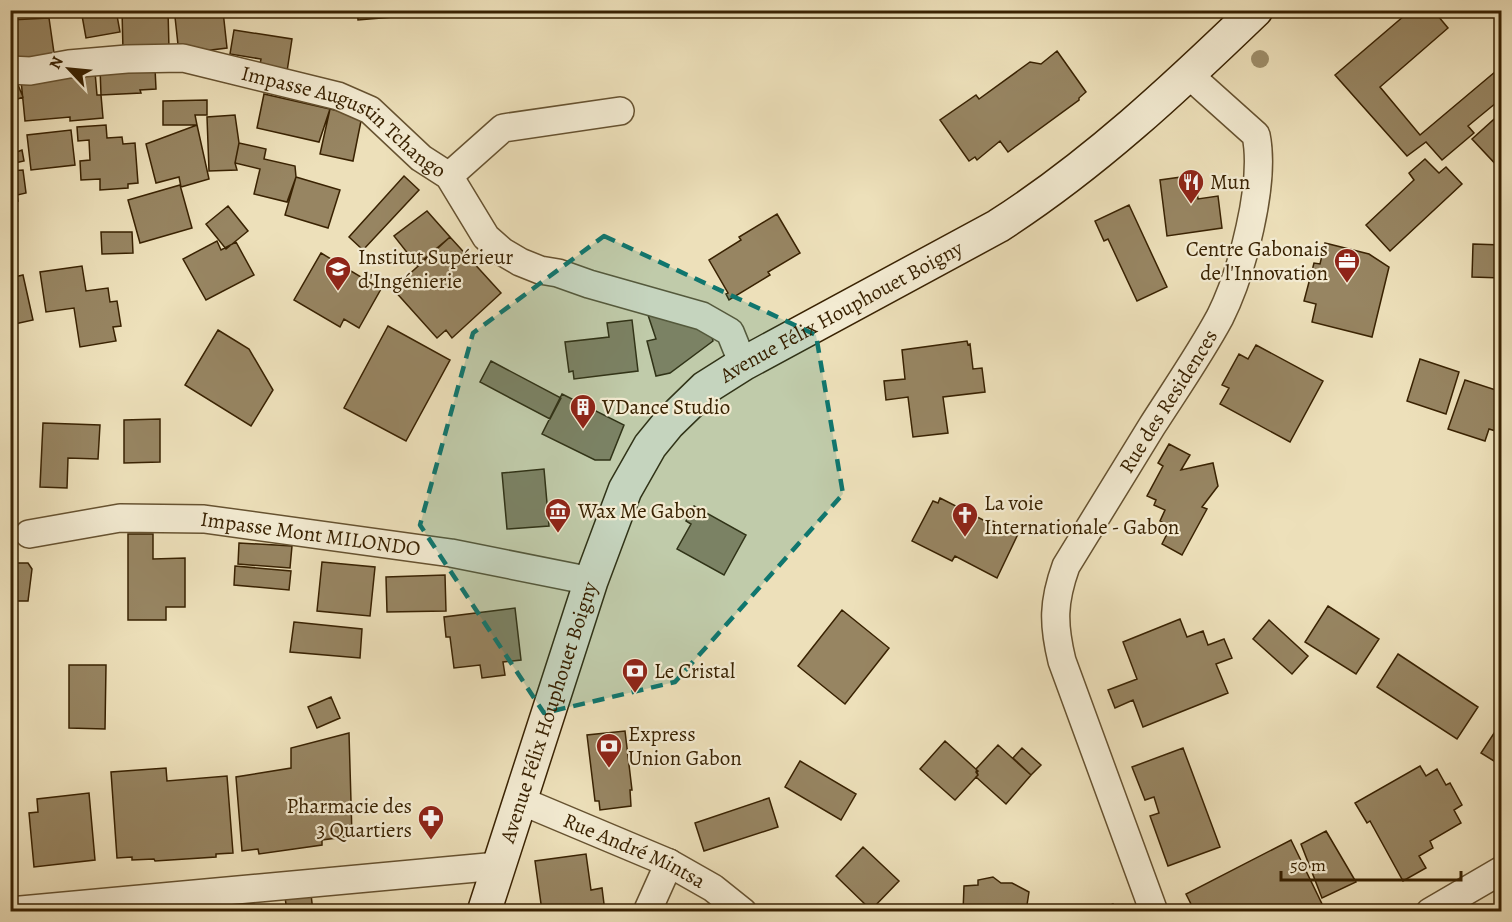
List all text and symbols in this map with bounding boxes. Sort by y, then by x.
north arrow [39,39,99,99]
text: N [44,52,69,73]
street label: Impasse Augustin Tchango [239,59,451,184]
restaurant icon: Mun [1176,167,1206,205]
place label: Mun [1210,168,1250,196]
street label: Avenue Félix Houphouet Boigny [713,233,968,390]
place label: Centre Gabonais de l'Innovation [1186,235,1328,287]
place label: Institut Supérieur d'Ingénierie [358,243,513,295]
office icon: Centre Gabonais de l'Innovation [1332,246,1362,284]
school or university icon: Institut Supérieur d'Ingénierie [323,254,353,292]
street label: Rue des Residences [1112,324,1224,478]
building icon: VDance Studio [568,392,598,430]
place label: VDance Studio [601,393,730,421]
place label: La voie Internationale - Gabon [984,489,1179,541]
museum icon: Wax Me Gabon [543,496,573,534]
place label: Wax Me Gabon [577,497,707,525]
church icon: La voie Internationale - Gabon [950,500,980,538]
street label: Impasse Mont MILONDO [199,505,422,563]
street label: Avenue Félix Houphouet Boigny [493,577,604,847]
bank icon: Le Cristal [620,656,650,694]
place label: Le Cristal [654,657,735,685]
place label: Express Union Gabon [628,720,742,772]
bank icon: Express Union Gabon [594,731,624,769]
place label: Pharmacie des 3 Quartiers [287,792,412,844]
pharmacy icon: Pharmacie des 3 Quartiers [416,803,446,841]
street label: Rue André Mintsa [559,806,711,895]
scale bar [1281,844,1461,882]
text: 50 m [1290,853,1326,877]

